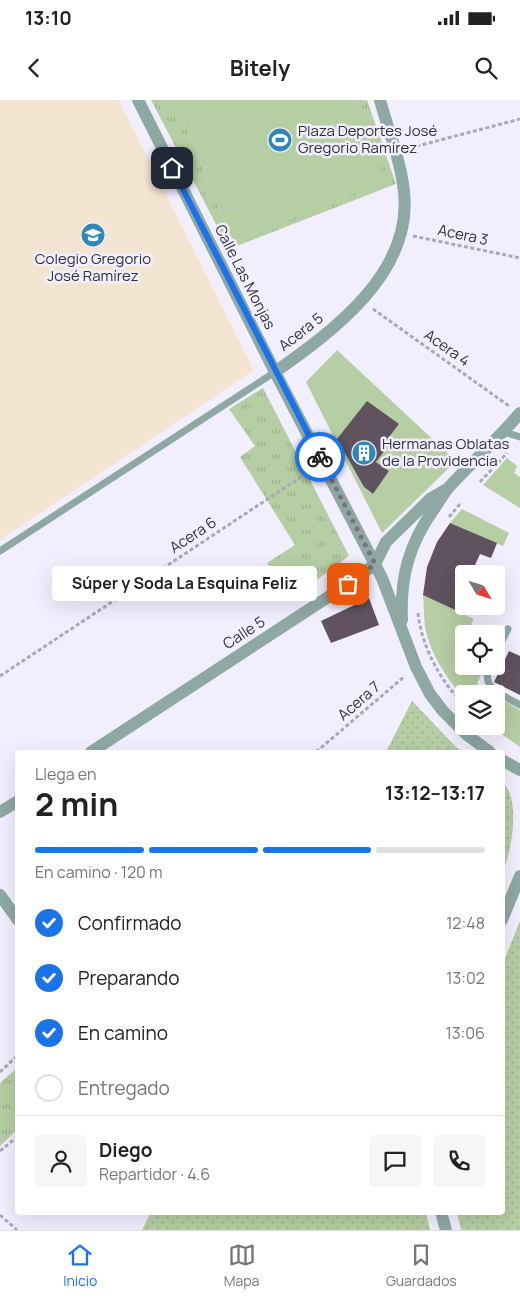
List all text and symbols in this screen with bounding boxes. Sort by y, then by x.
text: 13:10 [25,5,72,31]
text: Bitely [230,53,290,83]
icon: back [20,54,48,82]
icon: search [472,54,500,82]
place label: Plaza Deportes José Gregorio Ramírez [298,120,437,158]
sports icon: Plaza Deportes José Gregorio Ramírez [267,127,293,153]
pin [151,147,193,189]
icon: home [158,154,186,182]
street label: Acera 3 [436,219,490,250]
street label: Calle Las Monjas [210,221,281,333]
school or university icon: Colegio Gregorio José Ramírez [80,222,106,248]
place label: Colegio Gregorio José Ramírez [35,248,151,286]
street label: Acera 5 [274,307,327,356]
street label: Acera 4 [420,324,475,371]
courier [295,432,345,482]
place label: Hermanas Oblatas de la Providencia [382,433,510,471]
building icon: Hermanas Oblatas de la Providencia [351,440,377,466]
icon: bike [306,443,334,471]
street label: Acera 6 [165,512,220,558]
pin [327,563,369,605]
north arrow [455,565,505,615]
map controls [455,565,505,735]
callout: Súper y Soda La Esquina Feliz [53,566,318,602]
icon: bag [334,570,362,598]
text: Súper y Soda La Esquina Feliz [72,572,297,594]
street label: Calle 5 [219,611,269,654]
button: locate [455,625,505,675]
street label: Acera 7 [333,676,385,725]
button: layers [455,685,505,735]
text: Llega en [35,763,96,785]
text: 13:12–13:17 [385,780,485,806]
text: 2 min [35,782,118,826]
text: En camino · 120 m [35,861,163,883]
icon: check [35,909,63,937]
text: Confirmado [78,910,182,936]
text: 12:48 [446,912,485,934]
icon: check [35,964,63,992]
text: Preparando [78,965,180,991]
text: 13:02 [446,967,485,989]
icon: check [35,1019,63,1047]
text: En camino [78,1020,168,1046]
text: 13:06 [445,1022,485,1044]
text: Entregado [78,1075,170,1101]
button: person [35,1135,87,1187]
button: chat [369,1135,421,1187]
button: phone [433,1135,485,1187]
text: Diego [99,1137,153,1163]
text: Repartidor · 4.6 [99,1163,210,1185]
tab: Inicio [63,1241,97,1290]
tab: Mapa [224,1241,259,1290]
tab: Guardados [386,1241,457,1290]

